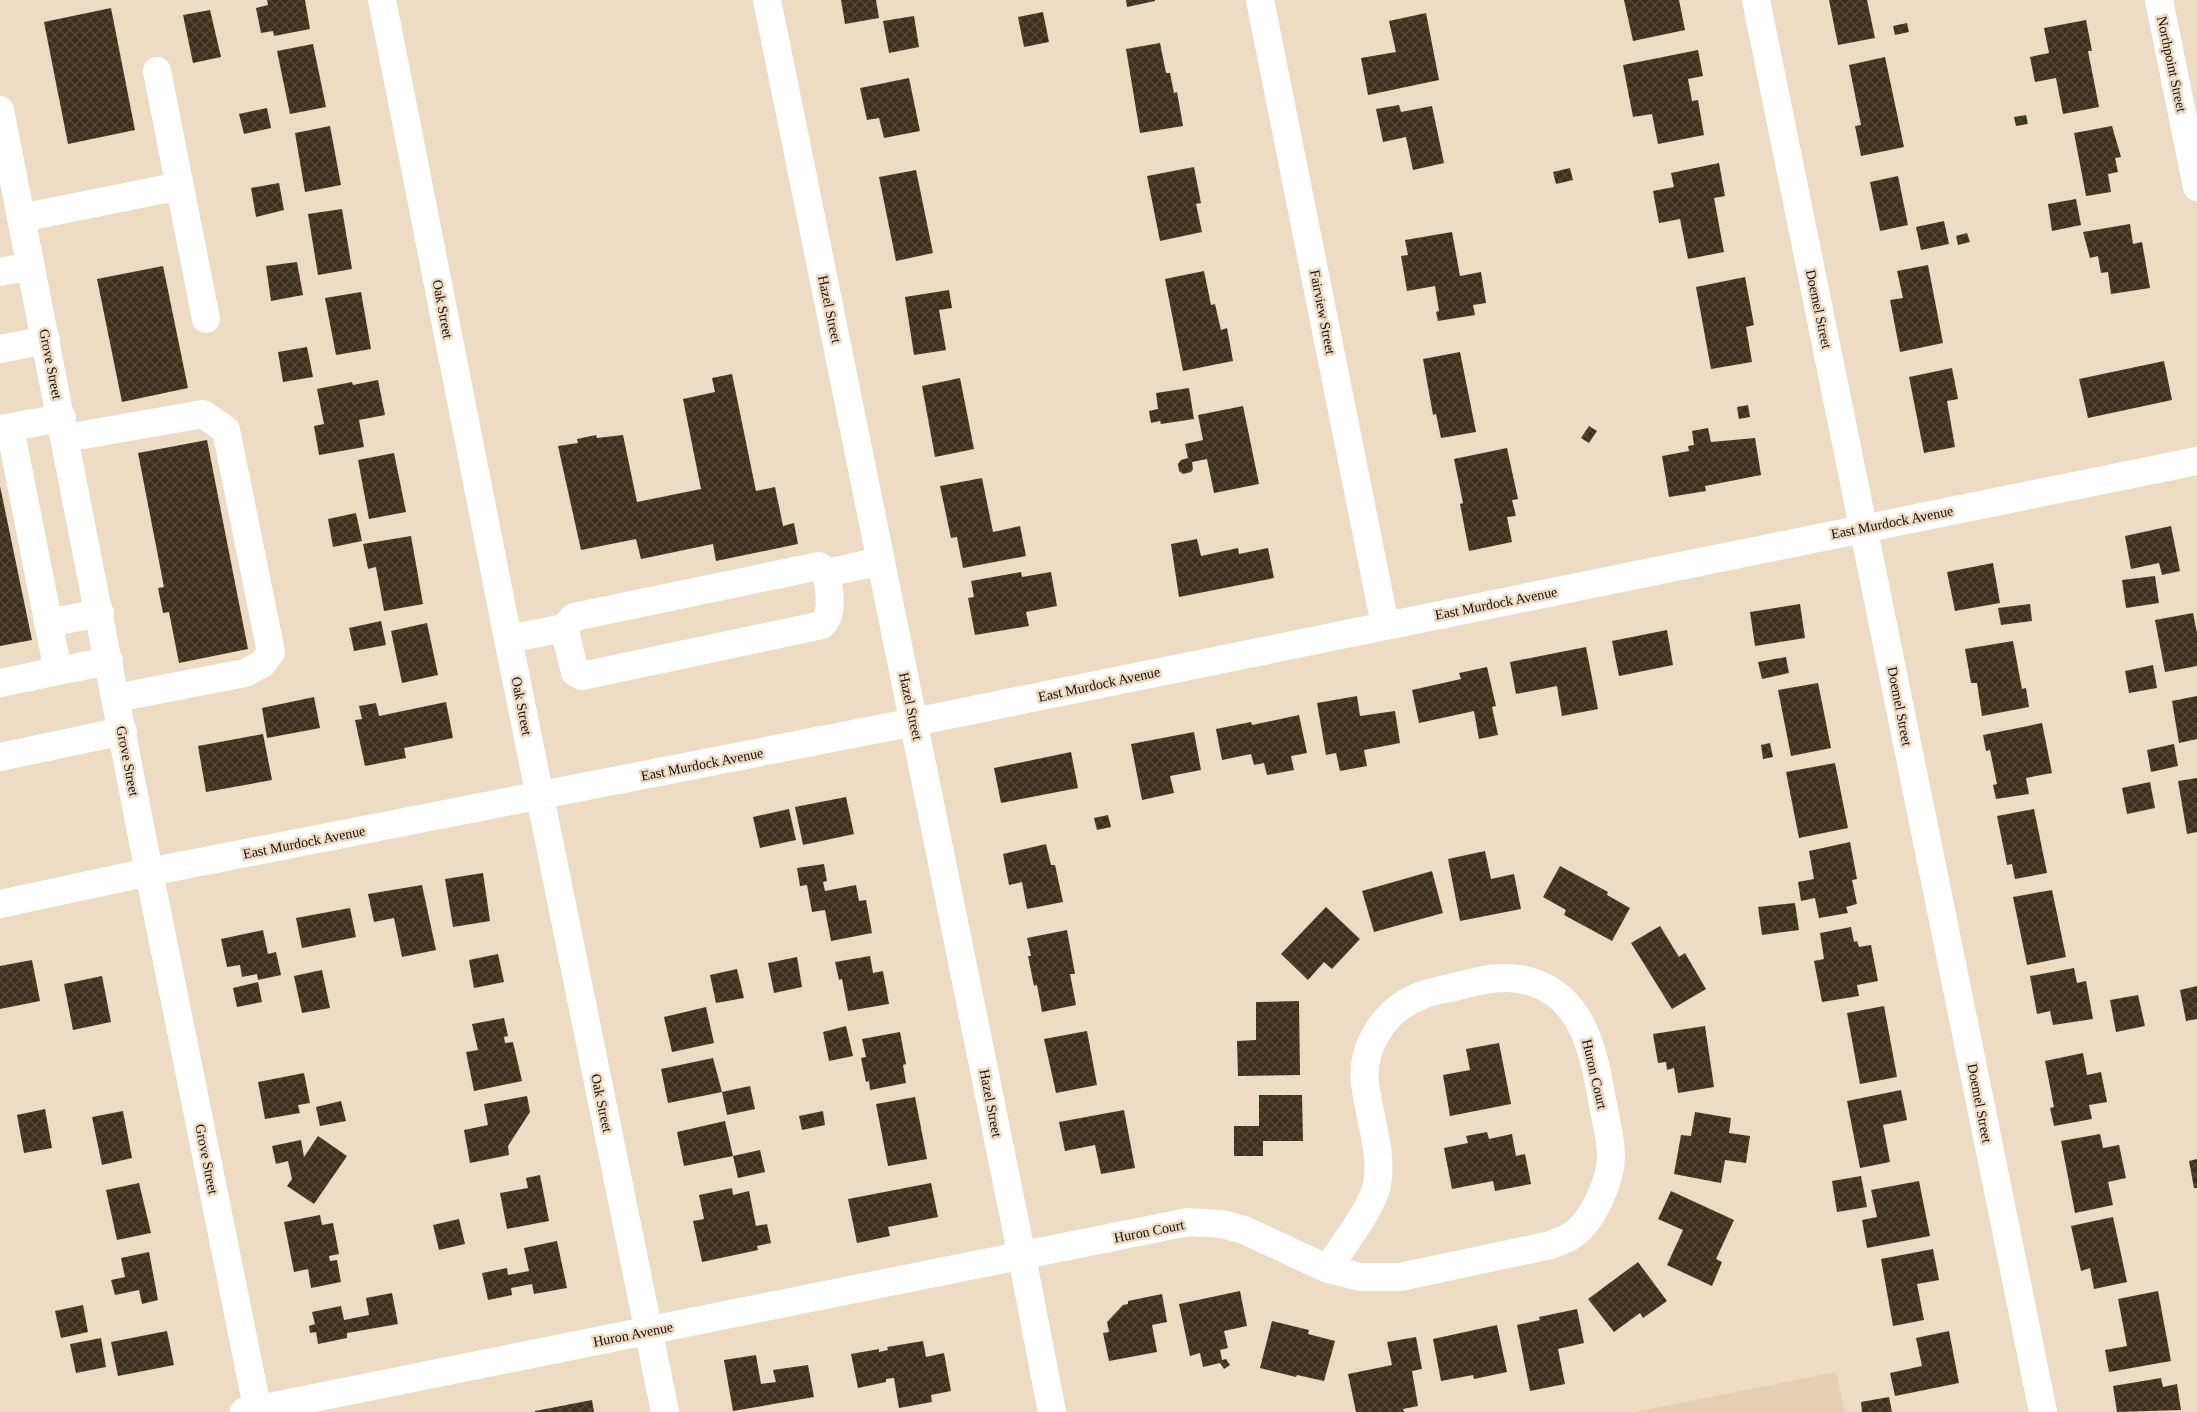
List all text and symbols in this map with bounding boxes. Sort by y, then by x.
street label: Northpoint Street [2154,15,2189,113]
street label: Fairview Street [1307,268,1338,356]
street label: Doemel Street [1803,268,1834,350]
street label: Hazel Street [815,274,844,344]
street label: Oak Street [429,278,456,340]
street label: Grove Street [36,328,65,401]
street label: East Murdock Avenue [1830,503,1954,542]
street label: East Murdock Avenue [1434,584,1558,623]
street label: East Murdock Avenue [1037,664,1161,705]
street label: Doemel Street [1884,665,1915,747]
street label: Hazel Street [896,671,925,741]
street label: Oak Street [508,675,535,737]
street label: Grove Street [113,725,142,798]
street label: East Murdock Avenue [640,745,764,784]
street label: East Murdock Avenue [242,823,366,862]
street label: Huron Court [1579,1038,1610,1111]
street label: Doemel Street [1964,1062,1995,1144]
street label: Hazel Street [977,1068,1004,1138]
street label: Oak Street [588,1072,615,1134]
street label: Grove Street [192,1123,221,1196]
street label: Huron Court [1113,1217,1186,1246]
street label: Huron Avenue [592,1319,674,1350]

